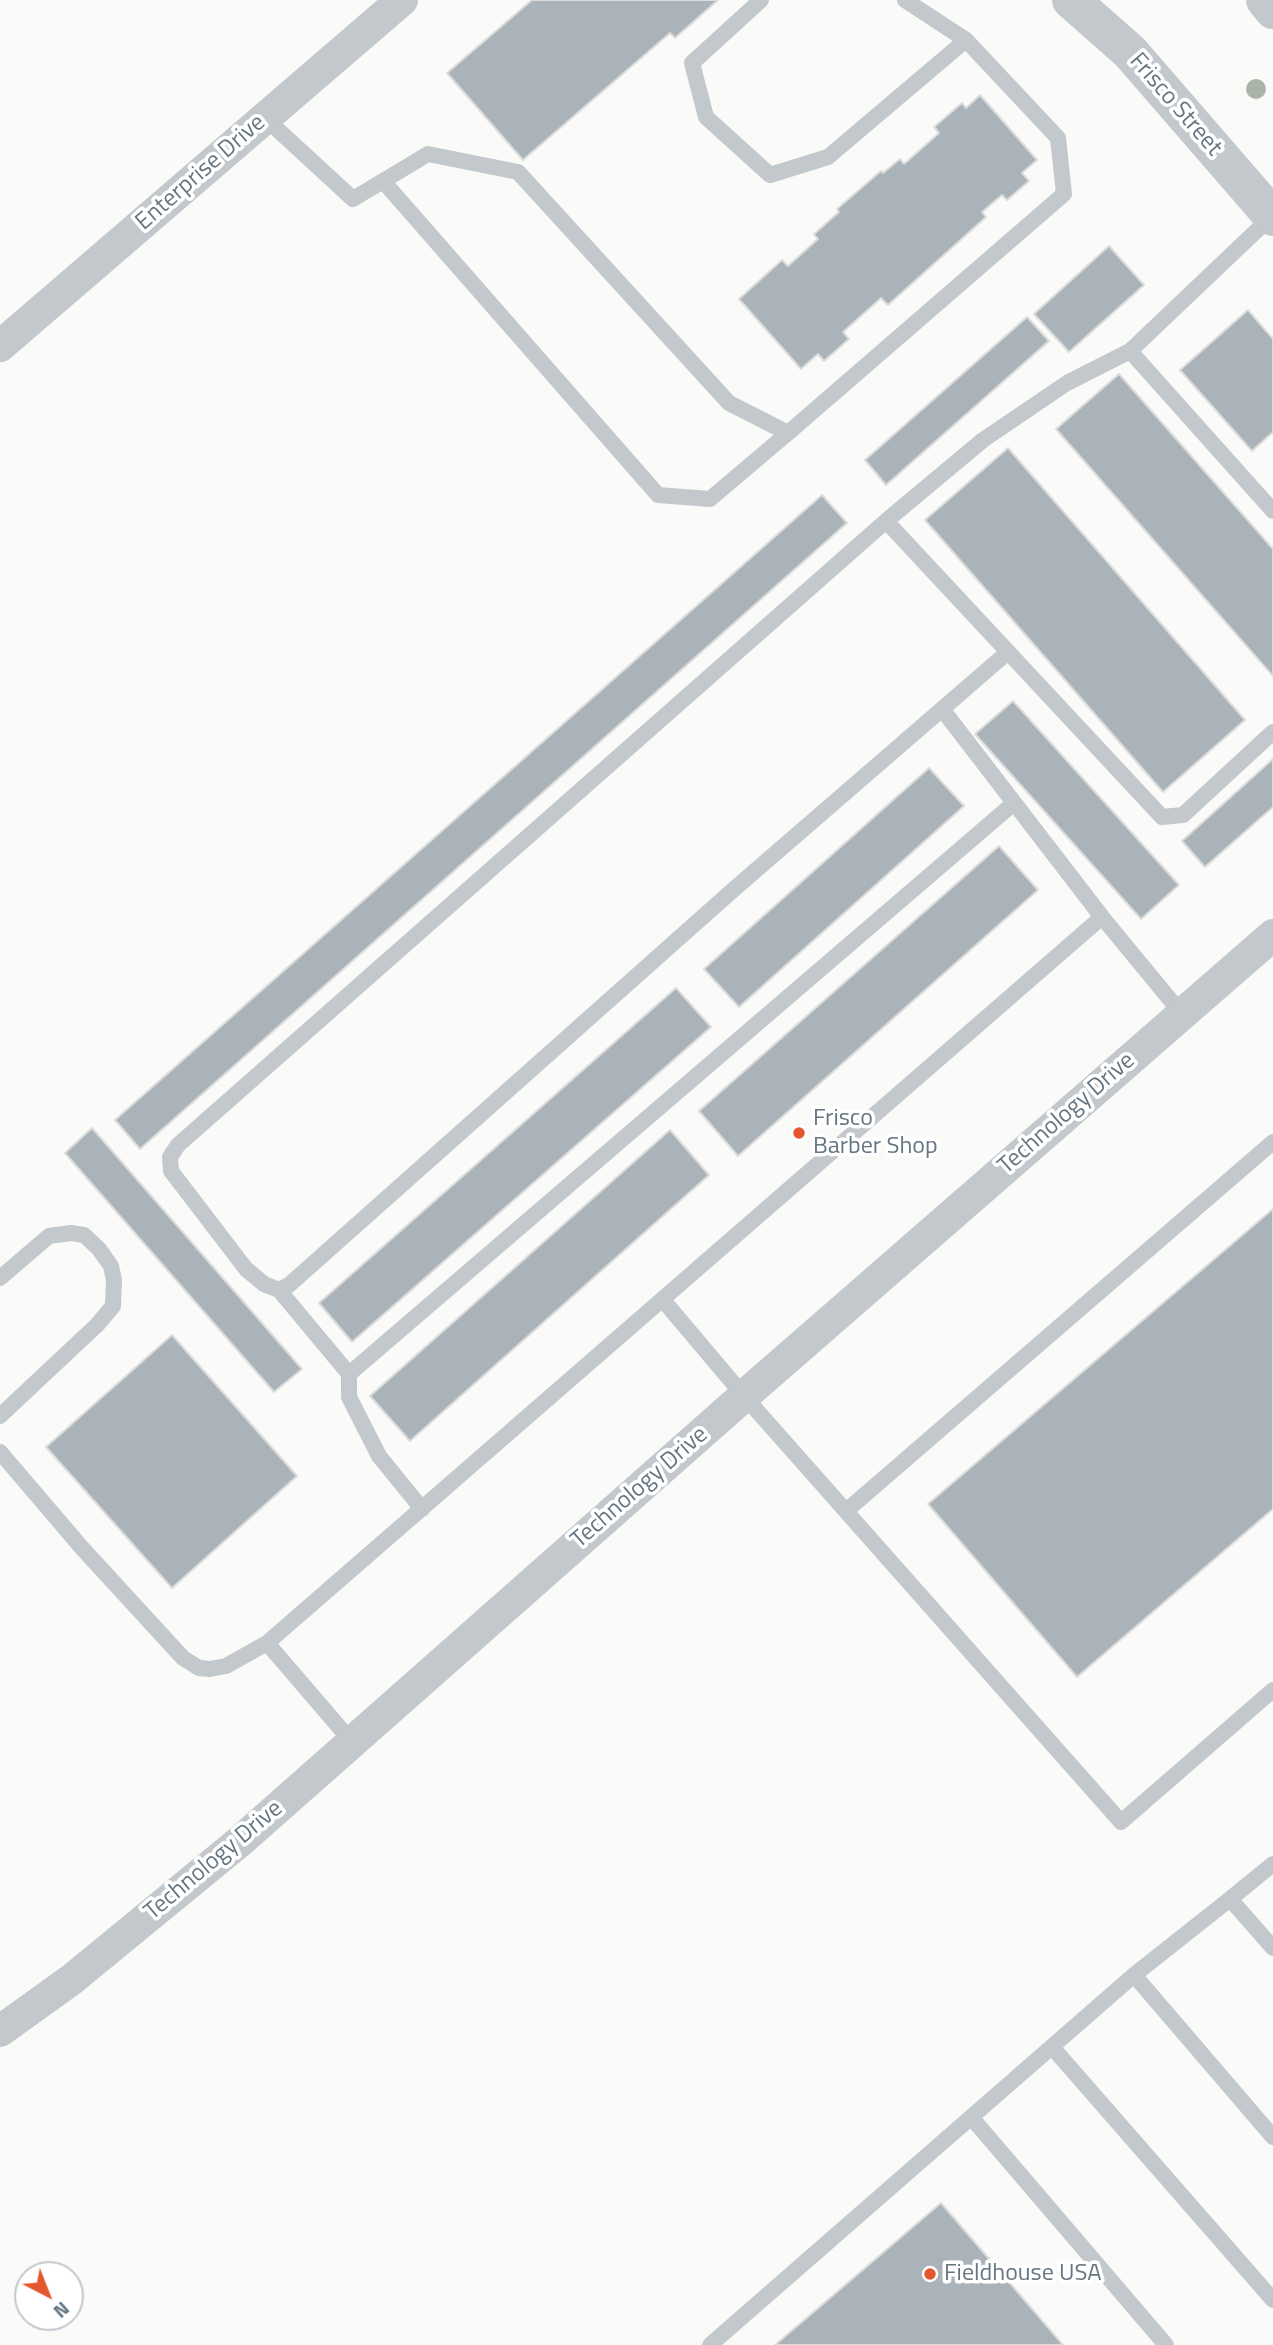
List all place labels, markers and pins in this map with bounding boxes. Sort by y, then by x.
place label: Frisco Barber Shop [813,1105,938,1161]
marker: Frisco Barber Shop [791,1125,807,1141]
place label: Fieldhouse USA [944,2260,1102,2288]
marker: Fieldhouse USA [922,2266,938,2282]

